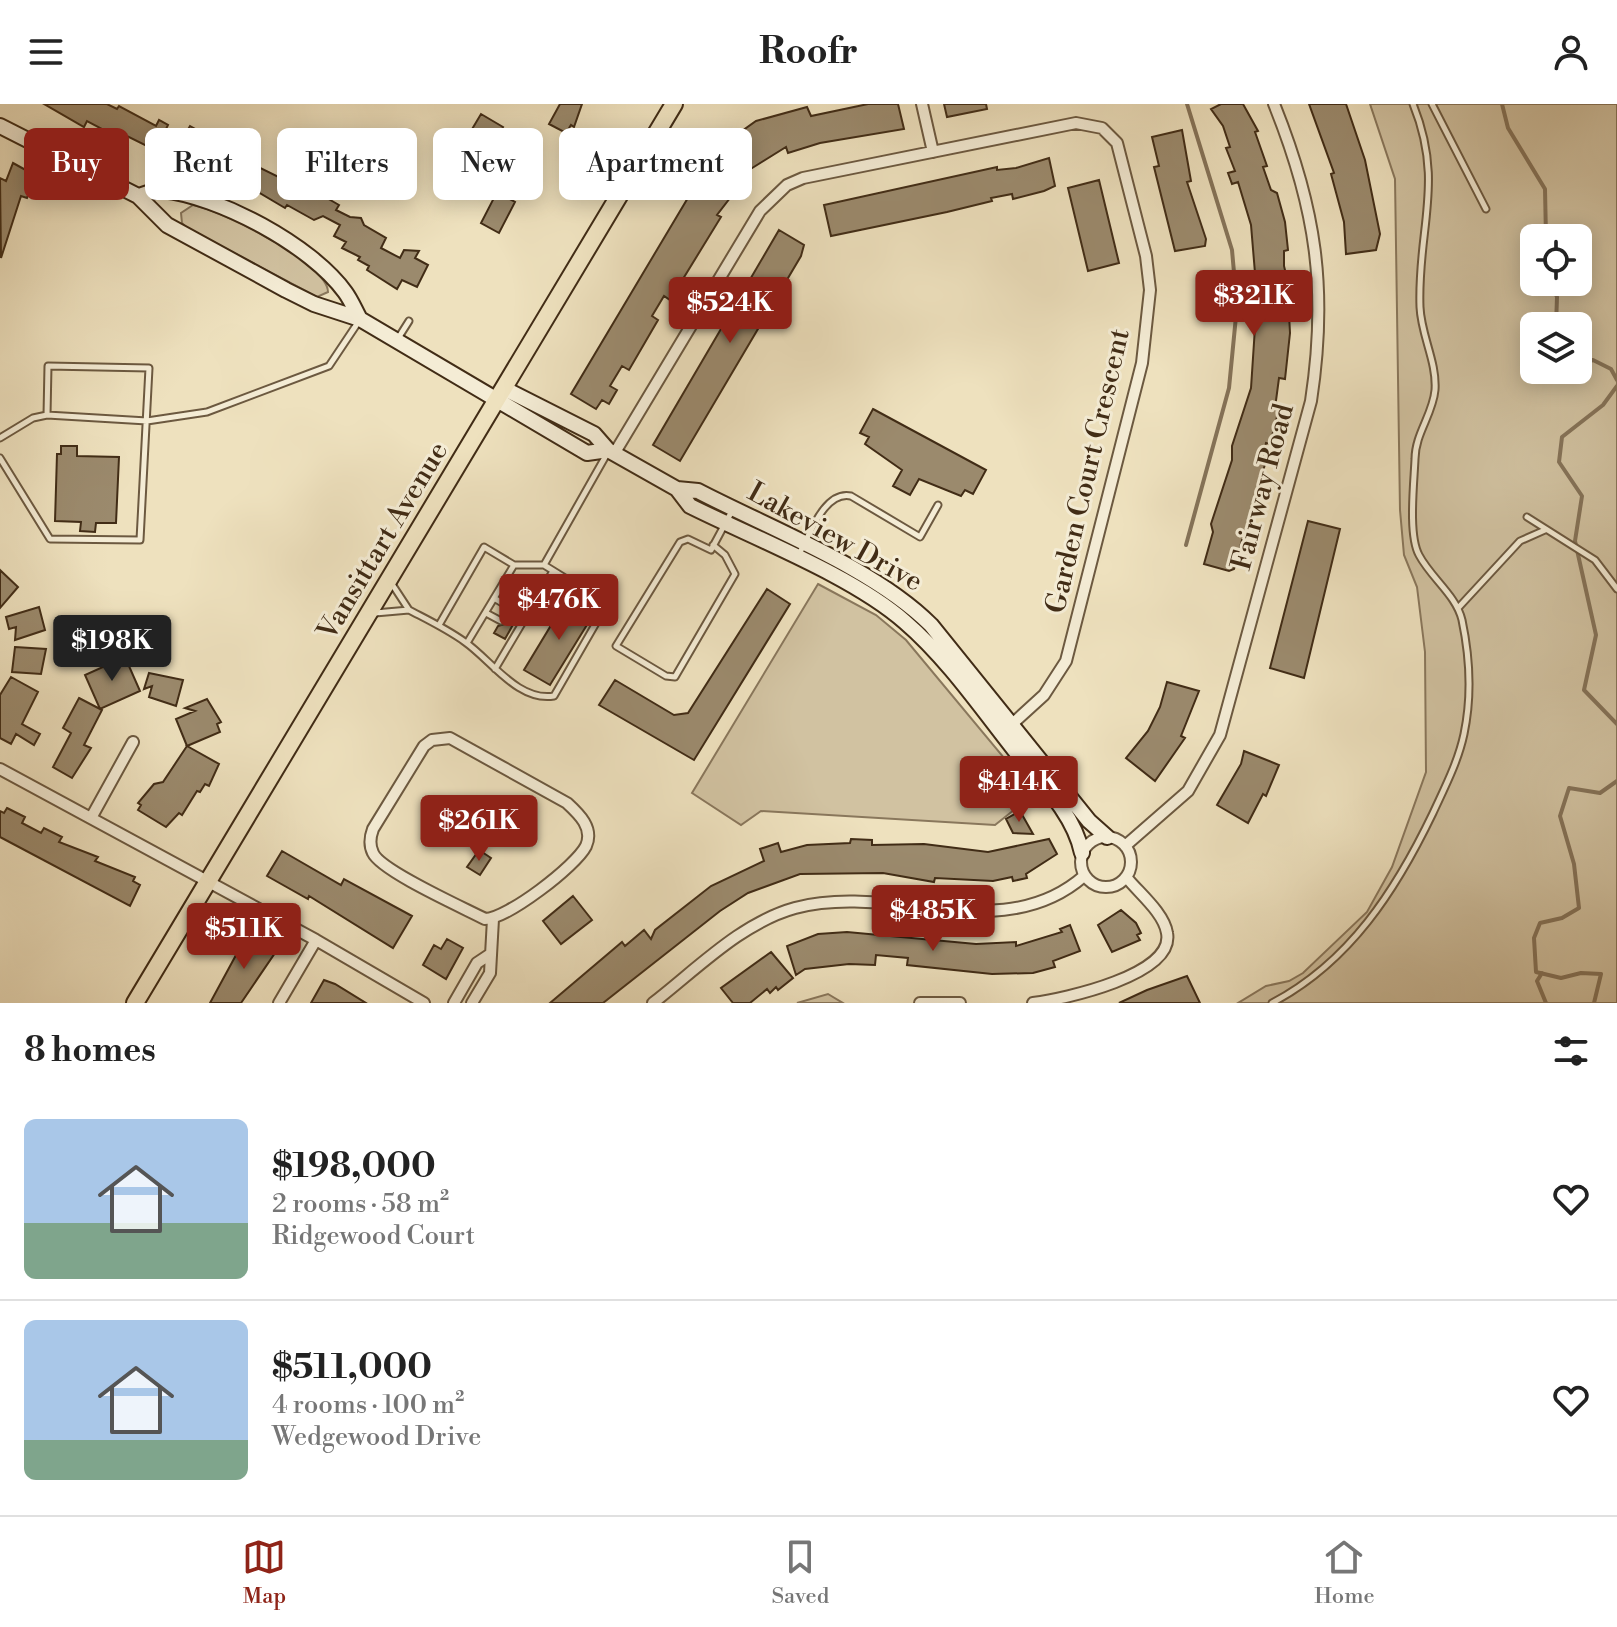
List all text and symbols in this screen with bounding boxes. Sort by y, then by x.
icon: menu [24,30,68,74]
text: Roofr [759,30,858,75]
icon: person [1549,30,1593,74]
chip: Buy [24,128,129,200]
chip: Rent [145,128,261,200]
chip: Filters [277,128,417,200]
chip: New [433,128,543,200]
chip: Apartment [559,128,752,200]
map controls [1520,224,1592,384]
button: locate [1520,224,1592,296]
pin: $321K [1198,270,1310,338]
pin: $524K [674,277,786,345]
text: $321K [1213,280,1295,312]
text: $524K [687,287,773,319]
button: layers [1520,312,1592,384]
street label: Garden Court Crescent [1038,325,1138,617]
street label: Fairway Road [1224,400,1302,574]
street label: Vansittart Avenue [310,436,456,647]
street label: Lakeview Drive [741,474,929,600]
pin: $476K [503,574,615,642]
text: $476K [517,584,601,616]
pin: $198K [56,615,168,683]
text: $198K [71,625,153,657]
pin: $414K [963,756,1075,824]
text: $414K [978,766,1060,798]
pin: $261K [423,795,535,863]
text: $261K [439,805,519,837]
pin: $485K [877,885,989,953]
text: $485K [890,895,976,927]
pin: $511K [188,903,300,971]
text: $511K [205,913,283,945]
icon: filters [1549,1029,1593,1073]
text: 8 homes [24,1030,156,1072]
text: $198,000 [272,1146,436,1188]
icon: home [88,1151,184,1247]
icon: heart [1549,1177,1593,1221]
text: 2 rooms · 58 m² [272,1188,449,1220]
text: Ridgewood Court [272,1220,475,1252]
text: $511,000 [272,1347,432,1389]
icon: home [88,1352,184,1448]
icon: heart [1549,1378,1593,1422]
text: 4 rooms · 100 m² [272,1389,464,1421]
text: Wedgewood Drive [272,1421,481,1453]
tab: Map [242,1535,286,1610]
tab: Saved [771,1535,829,1610]
tab: Home [1314,1535,1375,1610]

